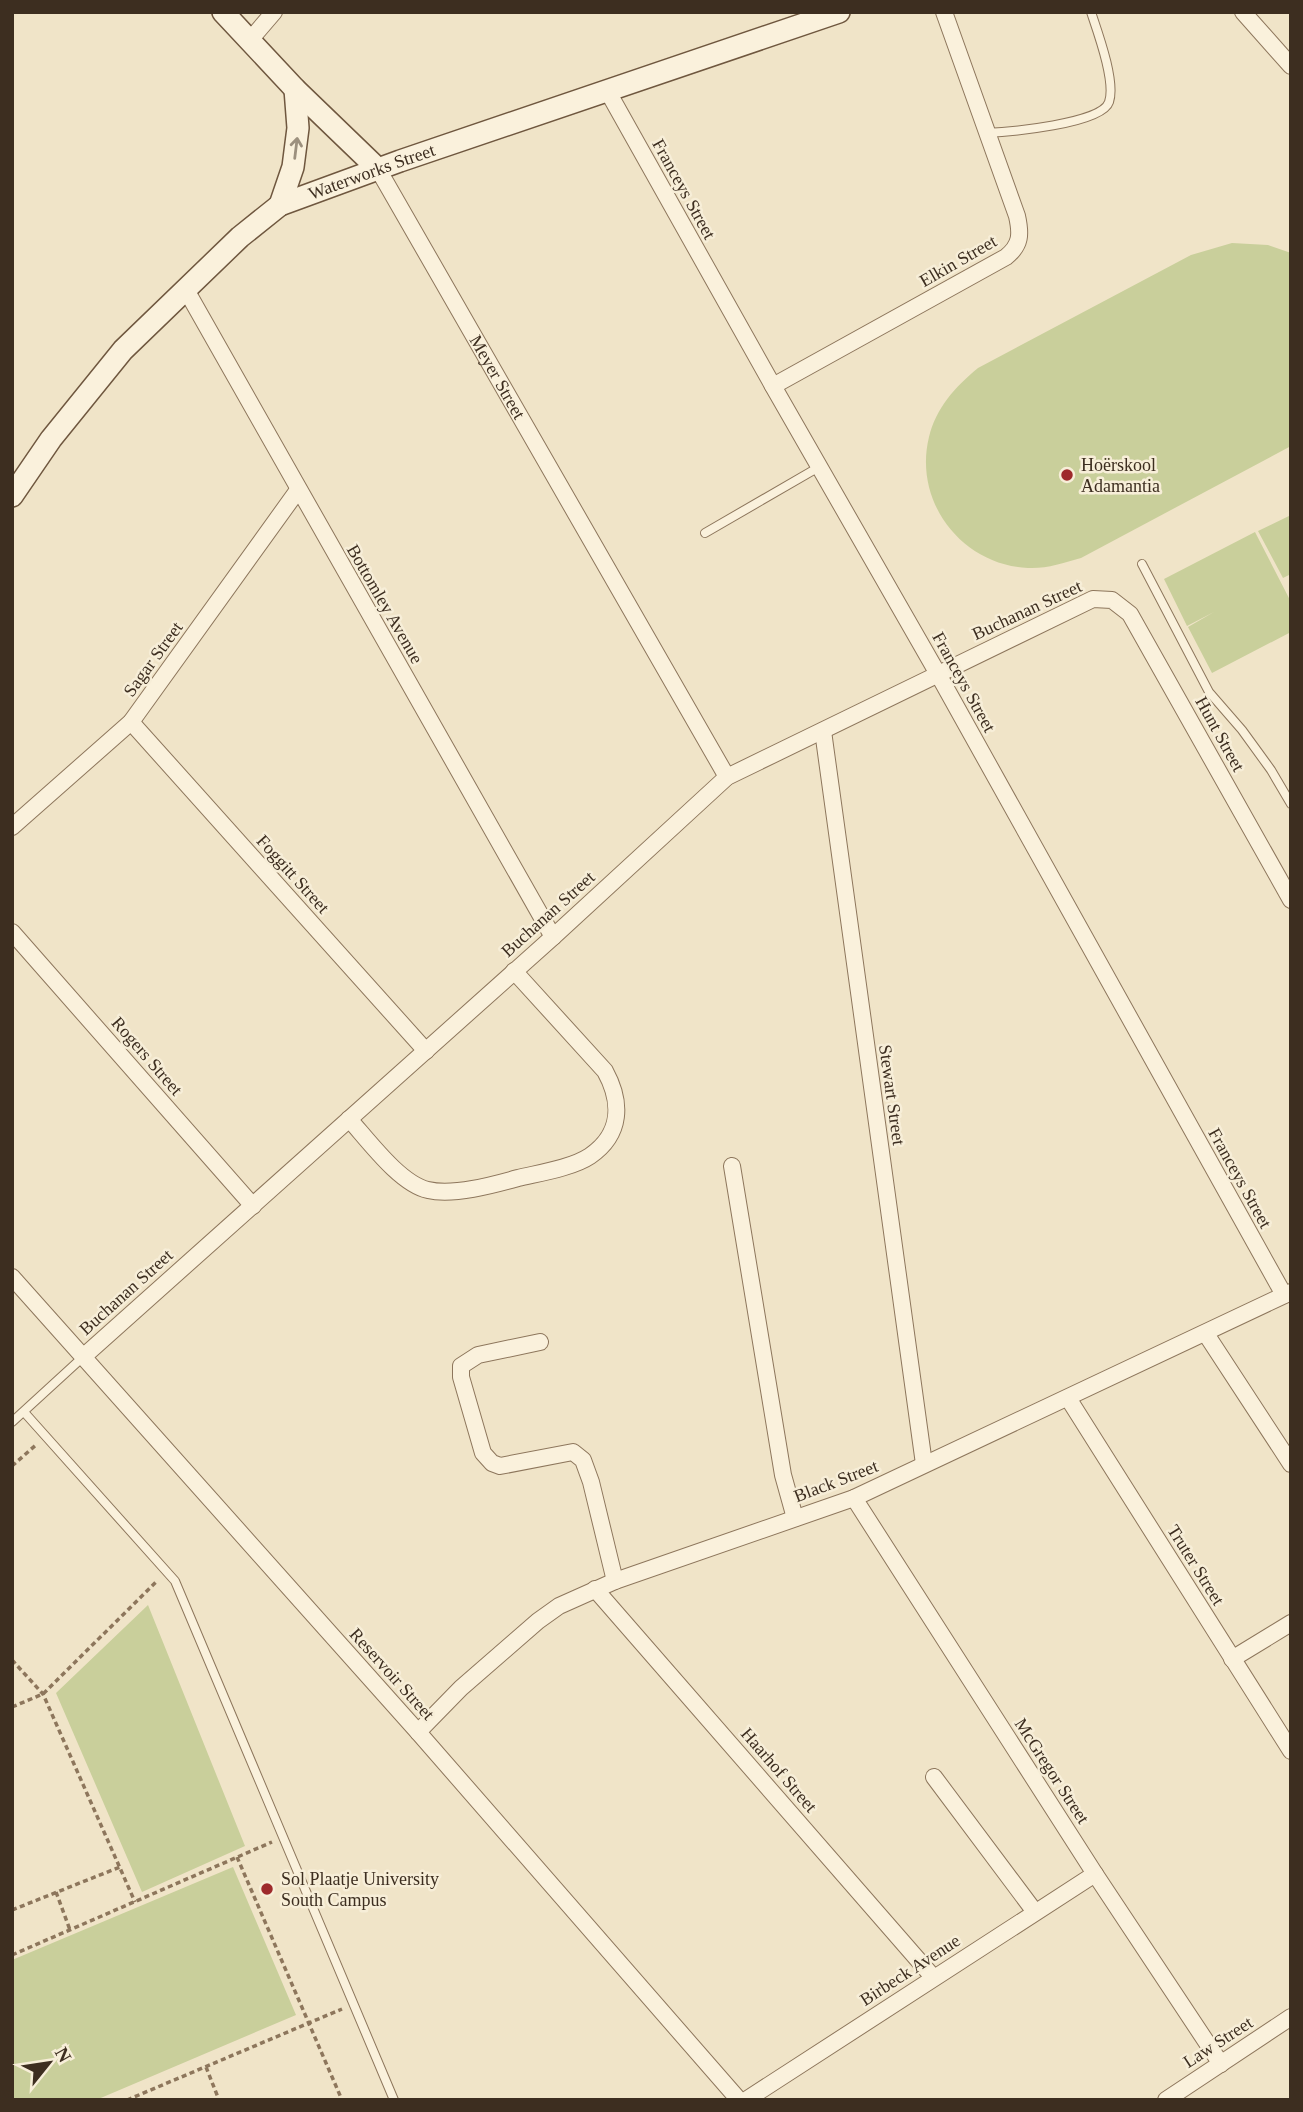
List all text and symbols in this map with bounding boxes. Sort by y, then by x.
street label: Franceys Street [648,135,720,243]
one-way arrow [289,137,302,160]
street label: Waterworks Street [306,140,438,204]
street label: Elkin Street [916,231,1000,291]
street label: Meyer Street [466,332,529,423]
place label: Hoërskool Adamantia [1081,455,1160,496]
marker: Hoërskool Adamantia [1059,467,1075,483]
street label: Bottomley Avenue [343,541,427,667]
street label: Buchanan Street [969,576,1085,644]
street label: Sagar Street [119,618,187,700]
street label: Franceys Street [928,628,1000,736]
street label: Hunt Street [1191,693,1249,775]
street label: Foggitt Street [253,831,333,917]
street label: Buchanan Street [497,867,599,961]
street label: Rogers Street [107,1013,187,1099]
street label: Stewart Street [875,1043,909,1147]
street label: Franceys Street [1204,1124,1276,1232]
street label: Buchanan Street [75,1245,177,1339]
street label: Black Street [791,1456,881,1506]
street label: Truter Street [1163,1521,1229,1609]
street label: Reservoir Street [346,1624,438,1724]
street label: McGregor Street [1011,1715,1093,1827]
street label: Haarhof Street [737,1724,821,1816]
place label: Sol Plaatje University South Campus [281,1869,439,1910]
marker: Sol Plaatje University South Campus [259,1881,275,1897]
street label: Birbeck Avenue [856,1930,964,2010]
street label: Law Street [1180,2012,1256,2072]
north arrow [14,2028,84,2098]
text: N [51,2044,76,2066]

